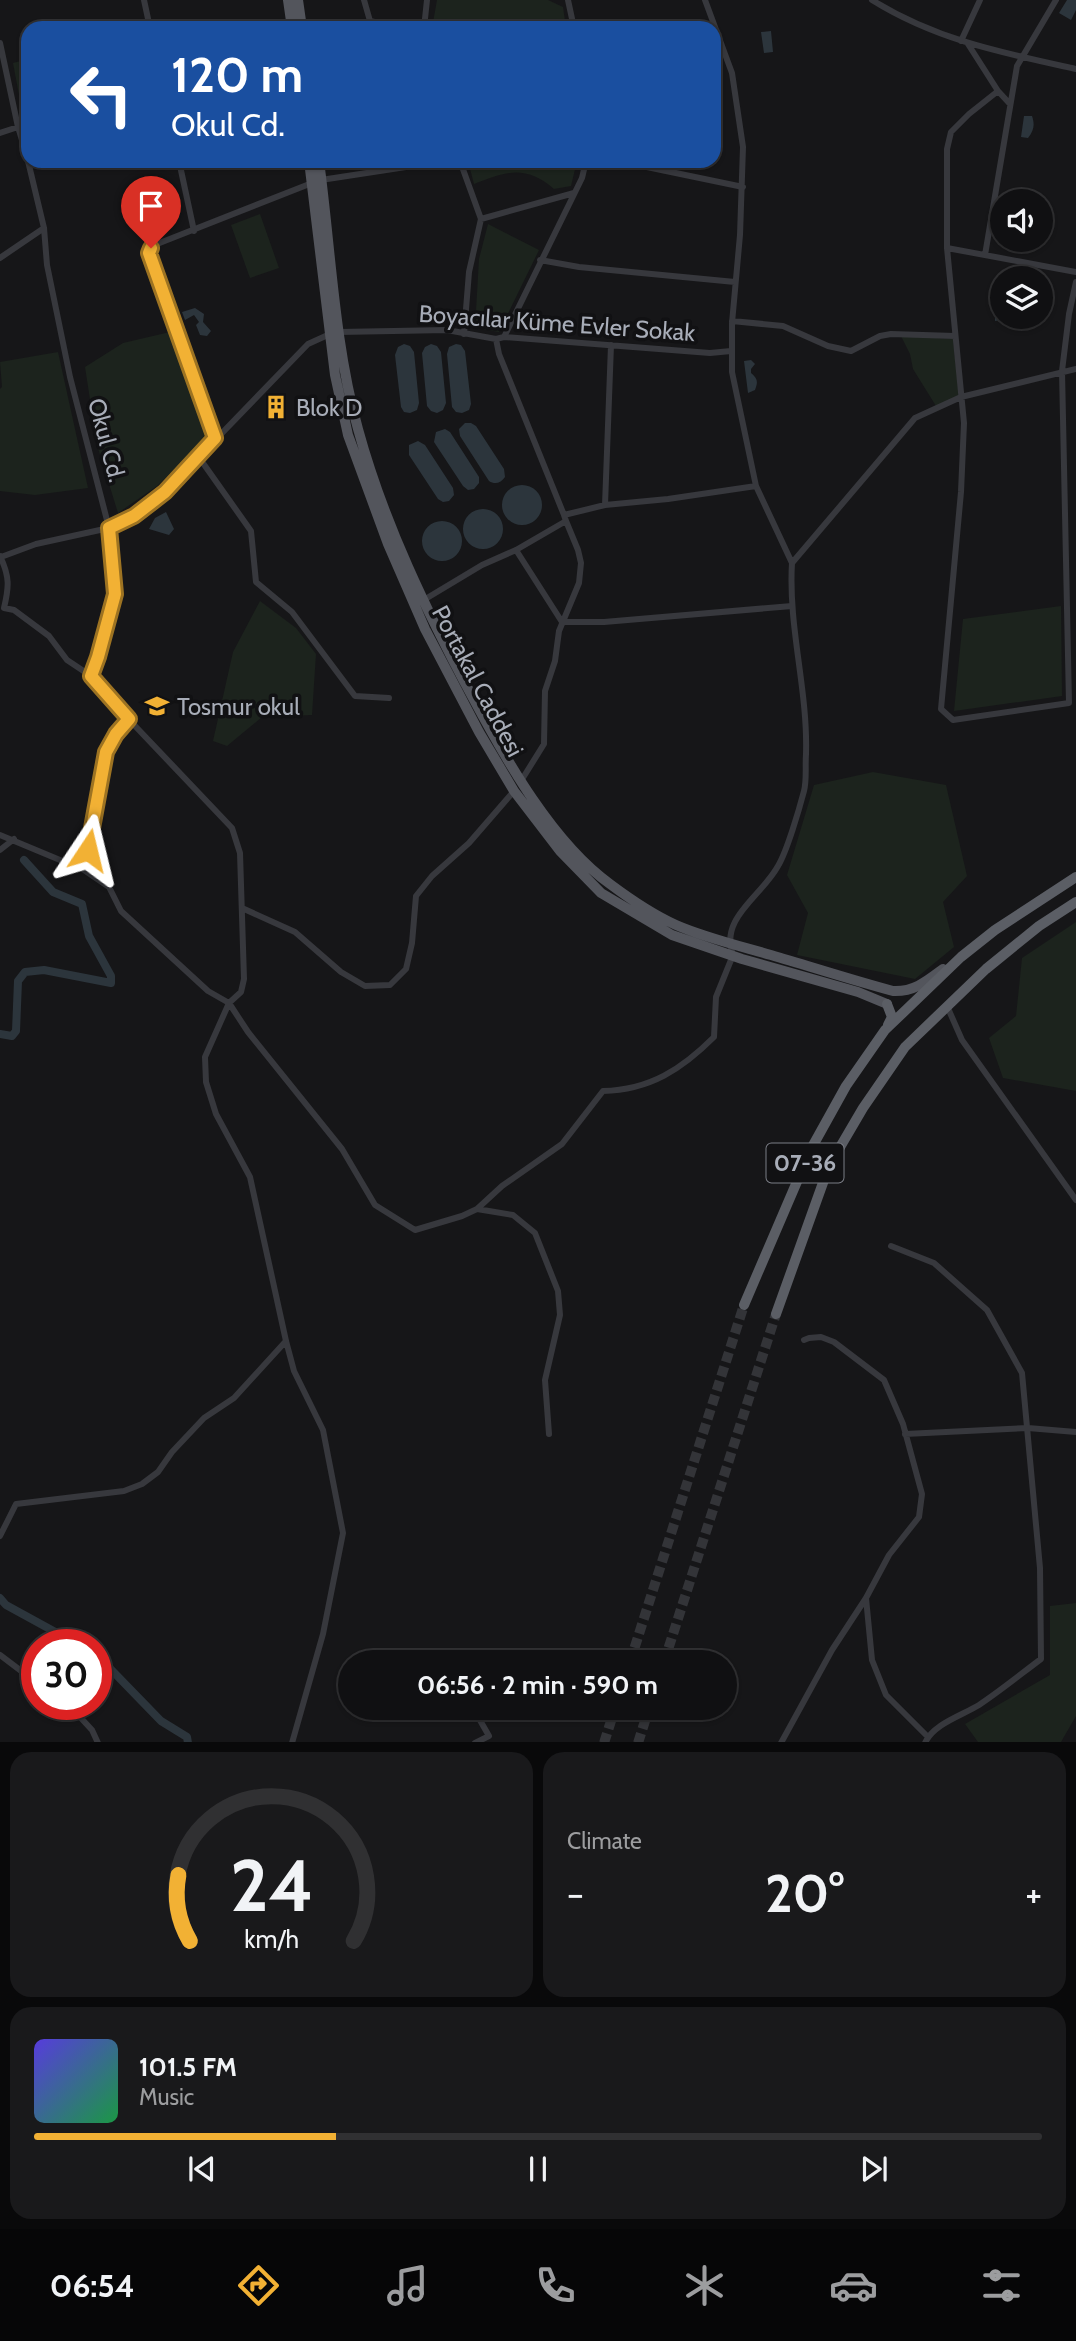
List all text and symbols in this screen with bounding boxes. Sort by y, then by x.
text: 120 m [171,45,303,104]
icon: left [56,49,147,140]
text: Okul Cd. [171,105,285,144]
pin [121,176,181,248]
icon: arrive [132,187,170,225]
map controls [990,189,1053,329]
button: sound [990,189,1053,252]
button: layers [990,266,1053,329]
street label: Boyacılar Küme Evler Sokak [418,299,696,347]
building icon: Blok D [262,393,290,421]
place label: Blok D [296,393,363,422]
street label: Okul Cd. [82,395,132,485]
street label: Portakal Caddesi [426,600,530,762]
school or university icon: Tosmur okul [143,692,171,720]
place label: Tosmur okul [177,692,300,721]
position arrow [51,813,125,887]
road number: 07-36 [766,1144,844,1182]
speed limit sign: 30 [21,1629,112,1720]
text: 06:56 · 2 min · 590 m [417,1669,658,1701]
text: Climate [567,1827,642,1855]
text: 24 [230,1841,313,1929]
text: 20° [765,1862,844,1925]
text: − [567,1870,584,1917]
text: + [1025,1870,1042,1917]
text: km/h [244,1923,299,1953]
text: 101.5 FM [139,2051,237,2083]
text: Music [139,2083,194,2111]
icon: previous [183,2150,221,2188]
icon: pause [519,2150,557,2188]
icon: next [855,2150,893,2188]
icon: directions [234,2261,283,2310]
icon: music [383,2261,432,2310]
icon: phone [531,2261,580,2310]
icon: climate [680,2261,729,2310]
icon: car [829,2261,878,2310]
icon: filters [977,2261,1026,2310]
text: 06:54 [50,2266,135,2305]

